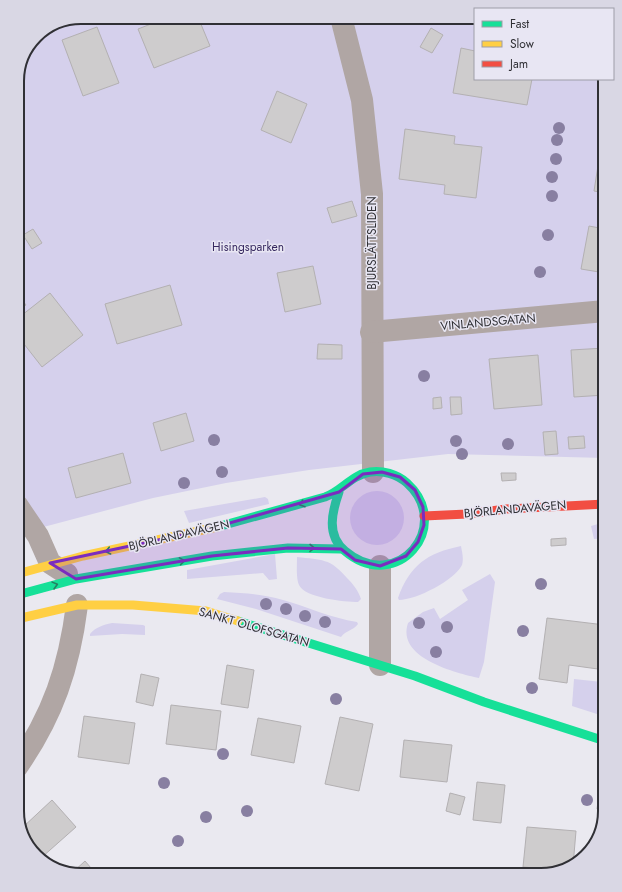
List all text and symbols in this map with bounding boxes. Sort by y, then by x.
legend [474,8,614,80]
text: Fast [510,15,529,33]
text: Slow [510,35,535,53]
text: Jam [508,55,528,73]
street label: BJURSLÄTTSLIDEN [363,196,381,290]
park label: Hisingsparken [212,238,284,256]
street label: VINLANDSGATAN [440,309,536,335]
street label: BJÖRLANDAVÄGEN [463,496,567,522]
one-way arrow [299,499,306,508]
street label: BJÖRLANDAVÄGEN [127,515,231,555]
one-way arrow [309,544,315,552]
one-way arrow [105,547,111,555]
one-way arrow [179,557,186,566]
one-way arrow [51,581,58,590]
street label: SANKT OLOFSGATAN [197,603,311,651]

